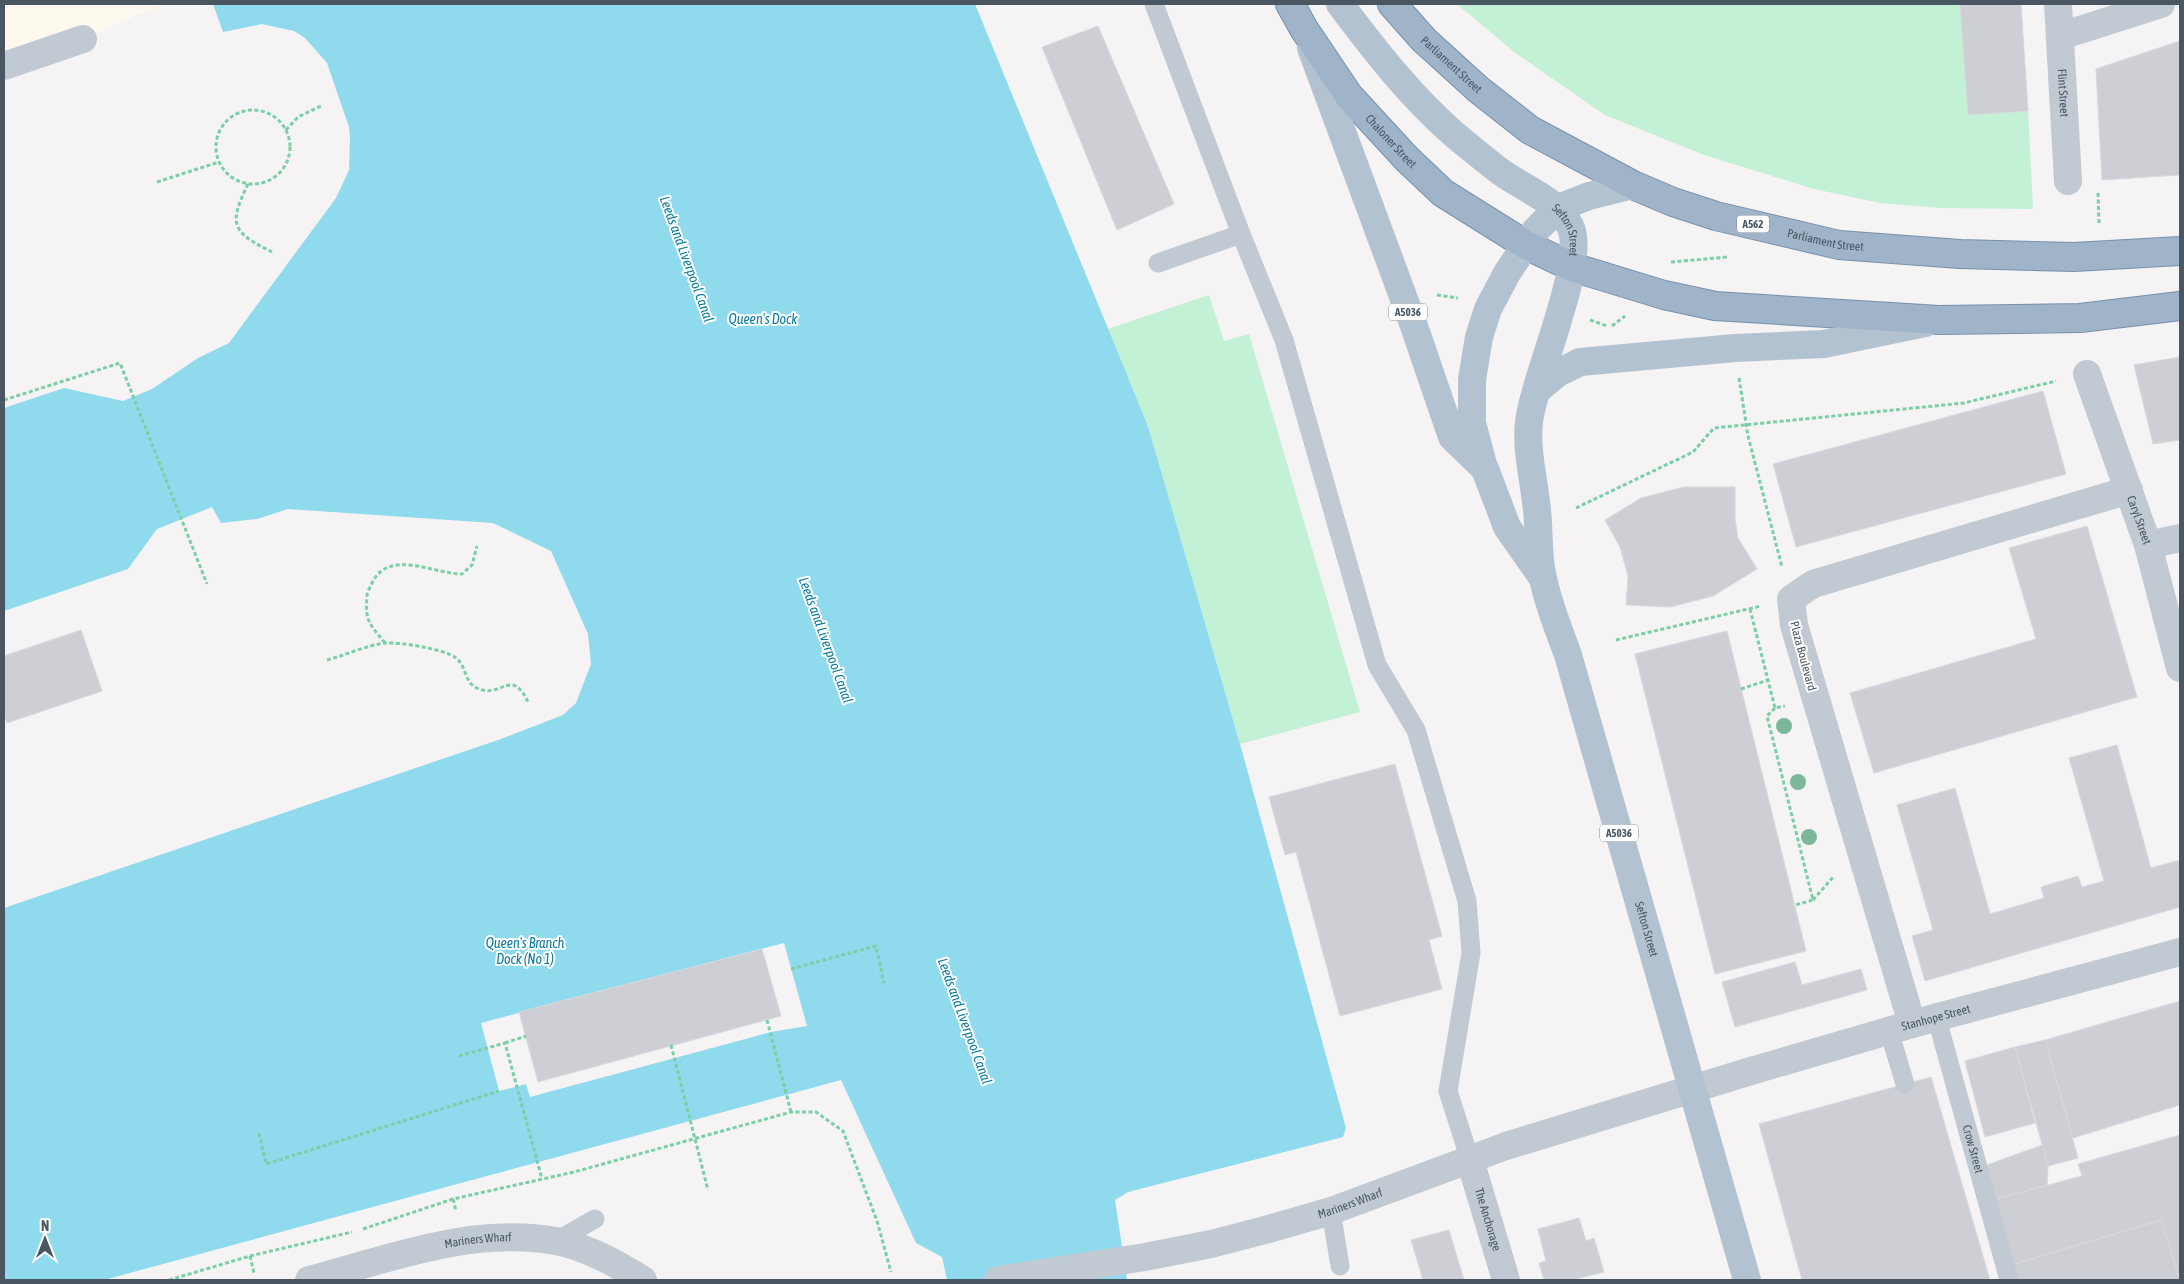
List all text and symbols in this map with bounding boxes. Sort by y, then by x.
street label: Parliament Street [1418,33,1485,96]
street label: Flint Street [2055,68,2071,118]
street label: Chaloner Street [1362,111,1420,171]
water label: Leeds and Liverpool Canal [657,194,717,324]
street label: Sefton Street [1549,201,1581,258]
road number: A562 [1737,215,1769,232]
street label: Parliament Street [1786,226,1865,254]
road number: A5036 [1389,304,1427,320]
water label: Queen's Dock [729,311,798,327]
street label: Caryl Street [2124,494,2154,547]
water label: Leeds and Liverpool Canal [796,575,856,705]
street label: Plaza Boulevard [1787,620,1819,692]
road number: A5036 [1600,824,1638,841]
street label: Sefton Street [1632,900,1661,959]
water label: Queen's Branch Dock (No 1) [486,935,565,967]
water label: Leeds and Liverpool Canal [935,956,995,1086]
street label: Stanhope Street [1900,1001,1972,1034]
street label: Crow Street [1960,1123,1986,1175]
street label: Mariners Wharf [1316,1185,1385,1221]
street label: The Anchorage [1472,1186,1504,1252]
north arrow [20,1214,70,1264]
text: N [41,1218,49,1234]
street label: Mariners Wharf [443,1230,512,1251]

